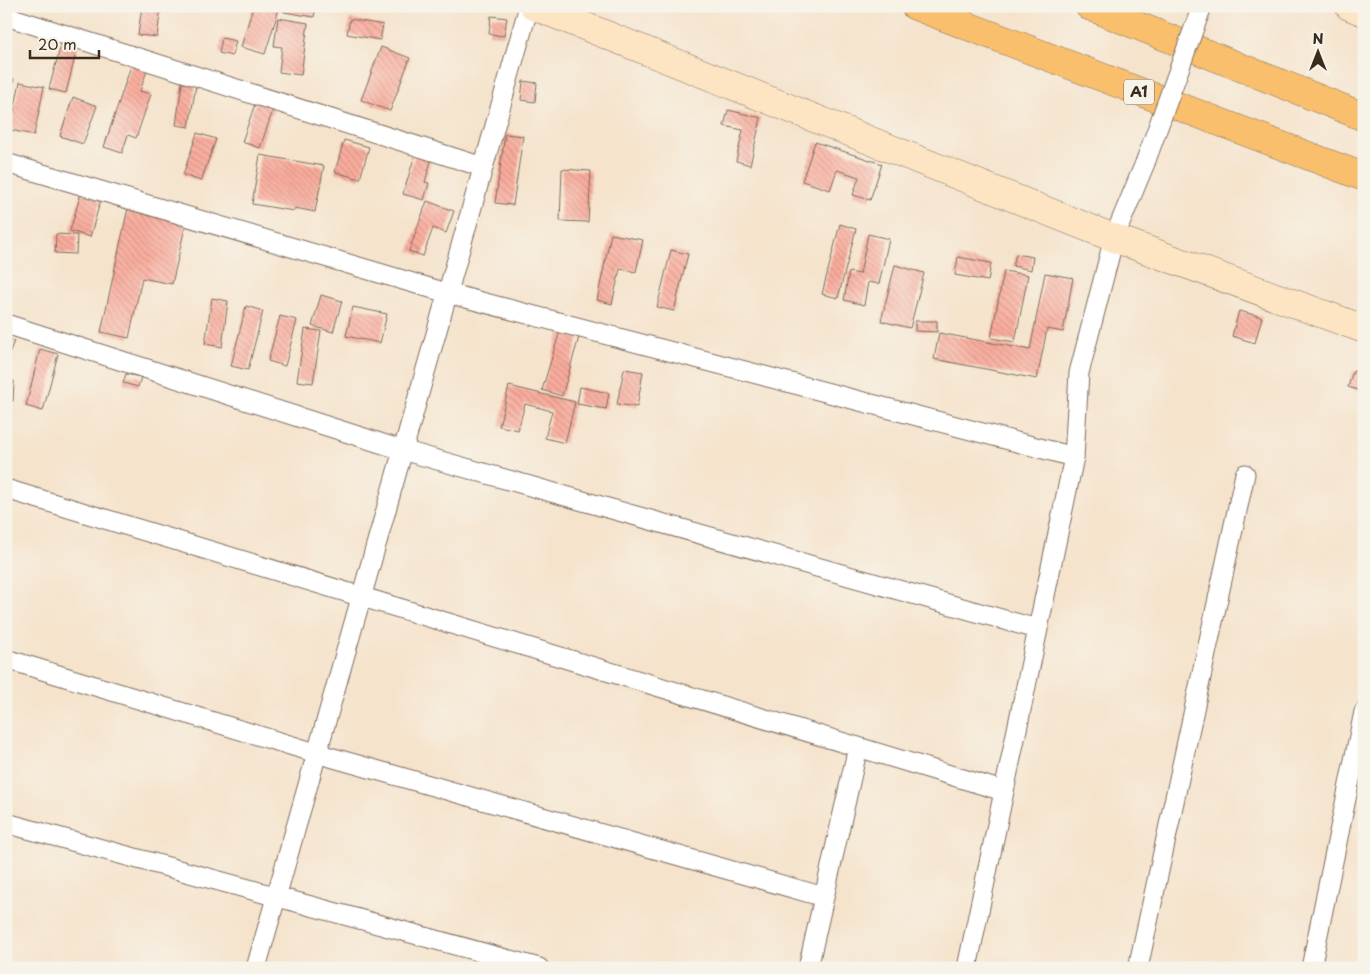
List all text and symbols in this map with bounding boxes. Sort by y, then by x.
scale bar [30,28,99,60]
north arrow [1292,28,1342,78]
text: N [1312,28,1324,49]
text: 20 m [38,32,77,55]
road number: A1 [1124,80,1154,104]

